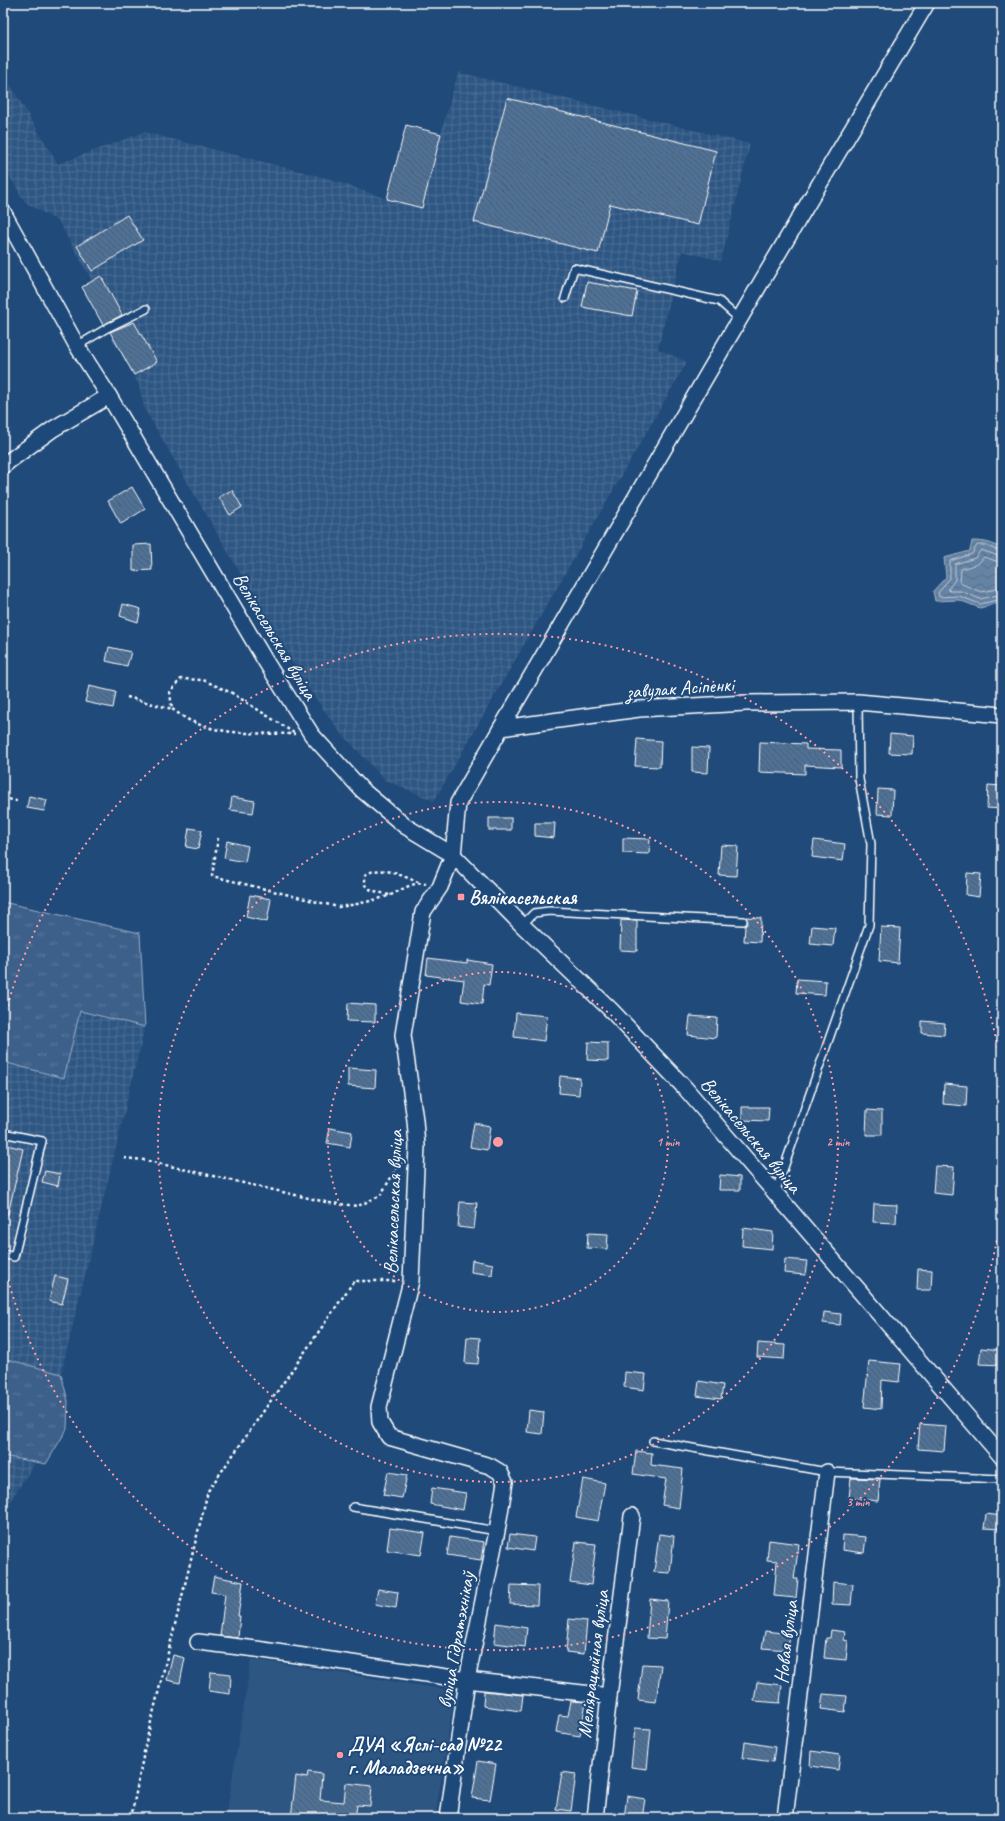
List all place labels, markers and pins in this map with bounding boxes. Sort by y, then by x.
place label: Вялікасельская [469,885,578,910]
marker: Вялікасельская [456,892,466,902]
centre of rings [491,1135,505,1149]
place label: ДУА «Яслі-сад №22 г. Маладзечна» [348,1732,503,1780]
marker: ДУА «Яслі-сад №22 г. Маладзечна» [335,1750,345,1760]

